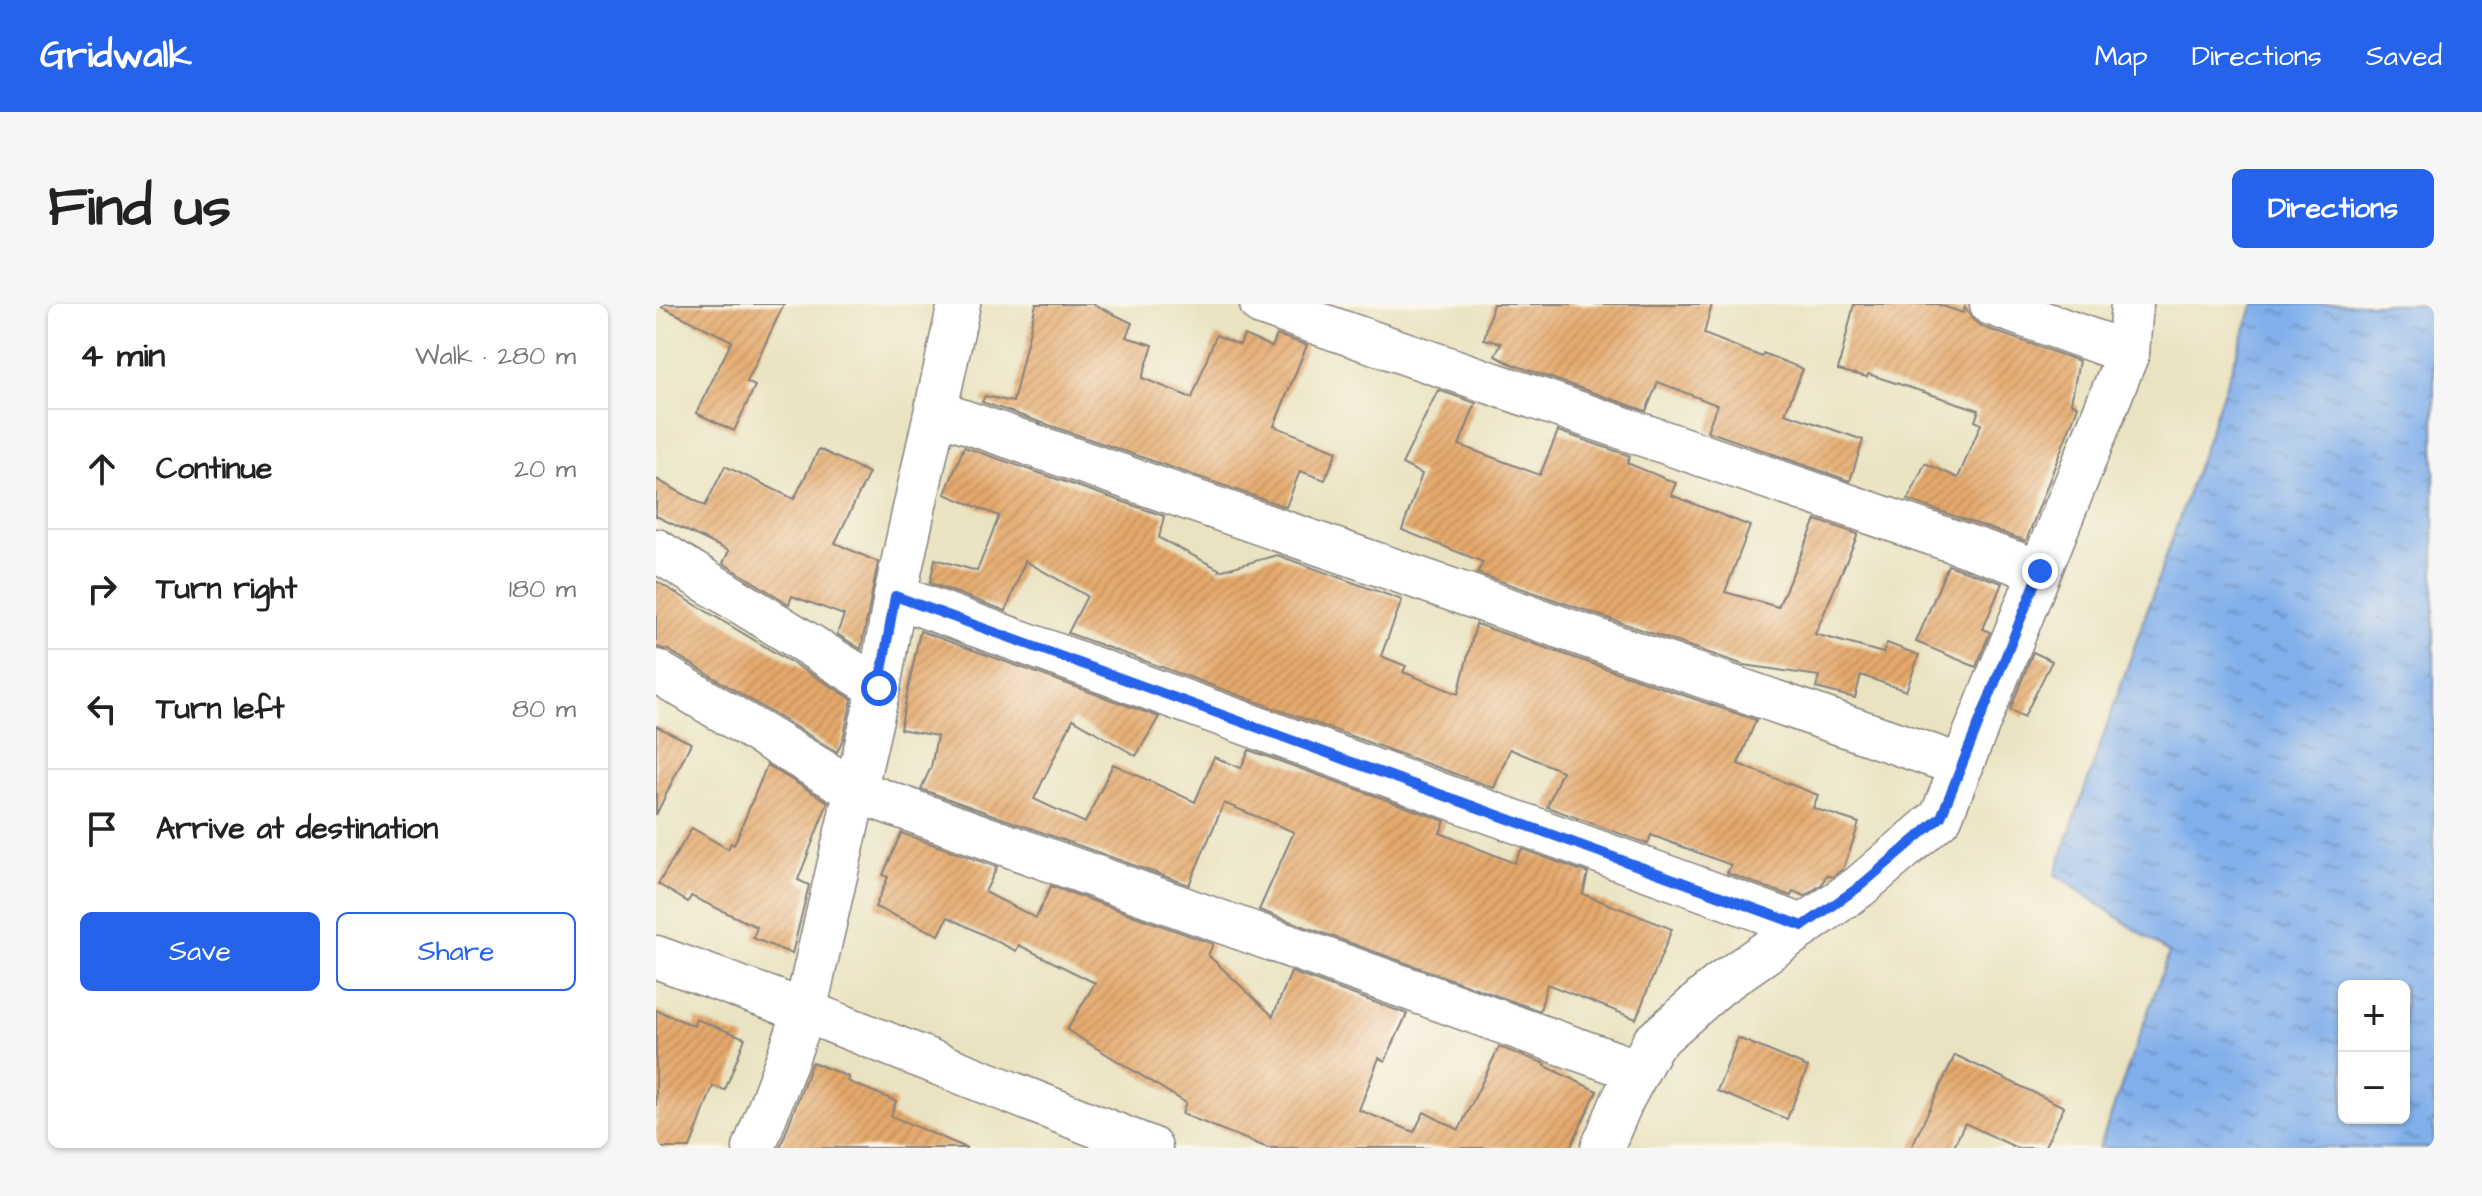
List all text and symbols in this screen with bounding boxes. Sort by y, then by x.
text: Gridwalk [40,30,192,82]
text: Map [2095,37,2148,76]
text: Directions [2192,37,2322,76]
text: Saved [2366,37,2442,76]
text: Find us [48,169,231,247]
button: Directions [2232,169,2434,248]
text: 4 min [80,332,165,380]
text: Walk · 280 m [415,338,576,374]
icon: ahead [80,447,124,491]
text: Continue [156,448,272,490]
text: 20 m [514,451,576,487]
route end [2022,553,2058,589]
icon: right [80,567,124,611]
text: Turn right [156,568,297,610]
text: 180 m [509,571,576,607]
route start [861,670,897,706]
icon: left [80,687,124,731]
text: Turn left [156,688,284,730]
text: 80 m [512,691,576,727]
icon: arrive [80,807,124,851]
text: Arrive at destination [156,808,438,850]
button: Save [80,912,320,991]
button: Share [336,912,576,991]
map controls [2338,980,2410,1124]
button: + [2338,980,2410,1052]
button: − [2338,1052,2410,1124]

